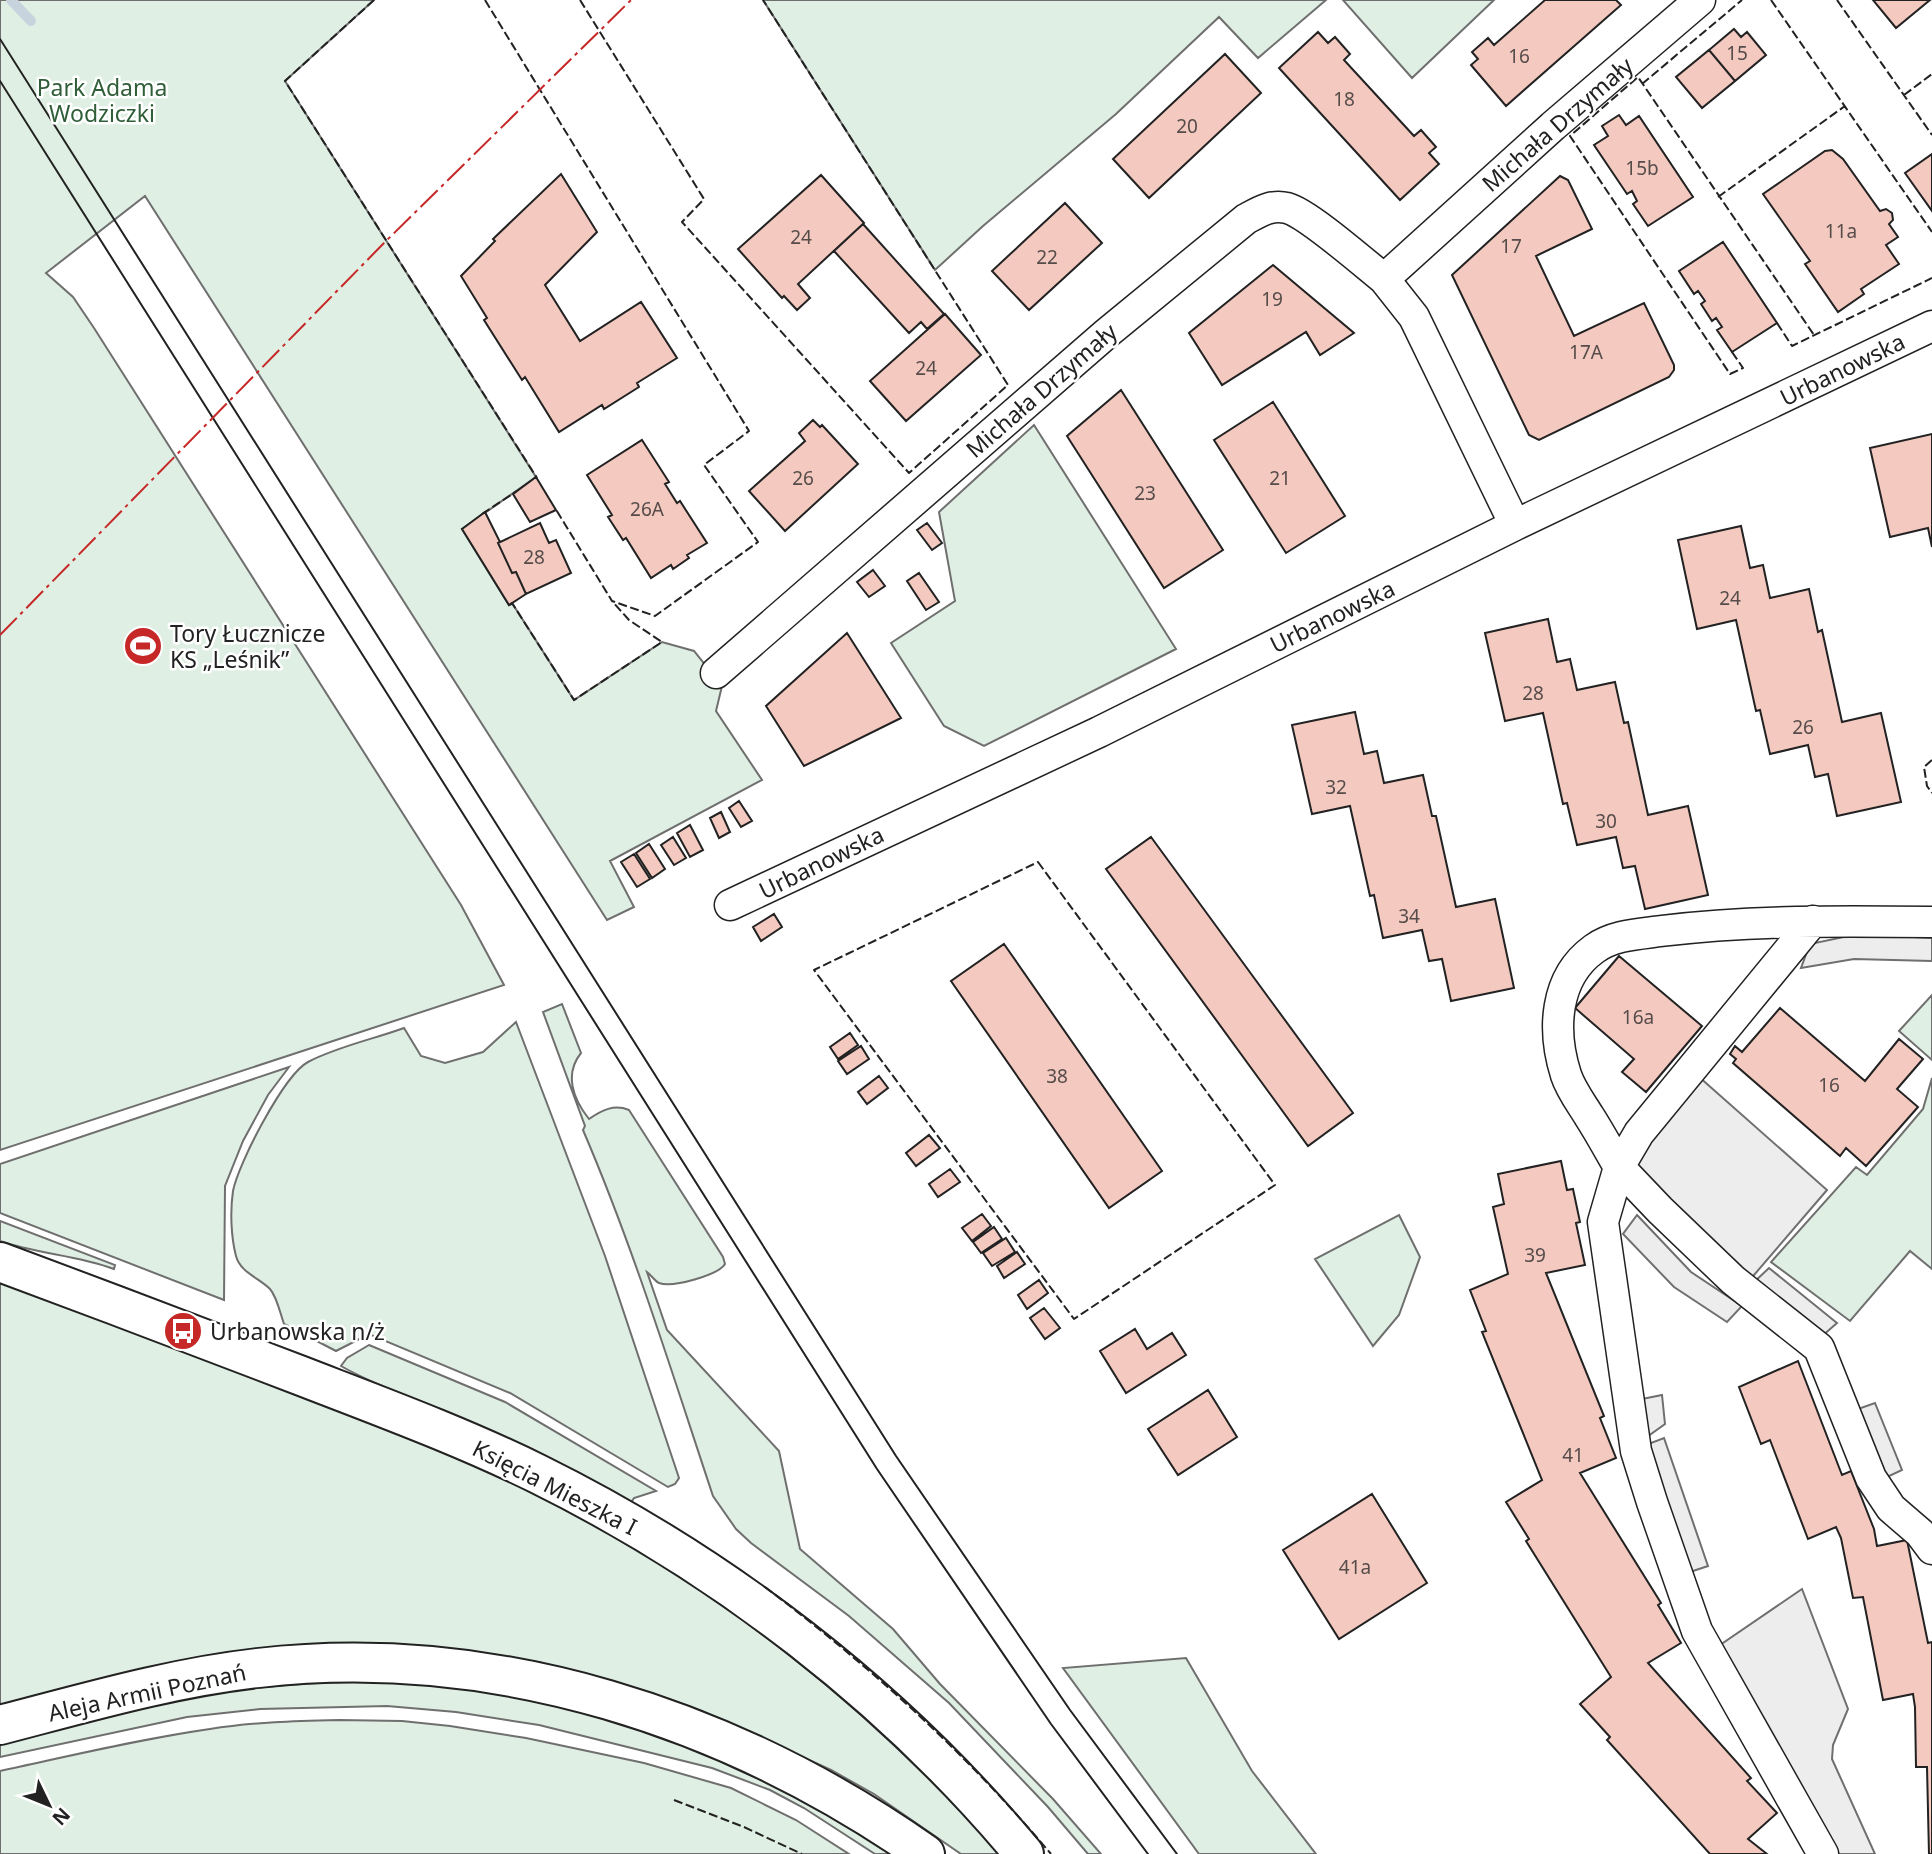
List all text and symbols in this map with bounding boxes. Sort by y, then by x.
house number: 15 [1726,40,1748,66]
house number: 16 [1508,43,1530,69]
street label: Michała Drzymały [1475,49,1640,199]
park label: Park Adama Wodziczki [37,71,167,129]
house number: 18 [1333,86,1355,112]
house number: 20 [1176,113,1198,139]
house number: 15b [1625,155,1659,181]
house number: 11a [1825,218,1857,244]
house number: 24 [790,224,812,250]
house number: 17 [1500,233,1522,259]
house number: 22 [1036,244,1058,270]
house number: 19 [1261,286,1283,312]
street label: Michała Drzymały [959,315,1124,465]
street label: Urbanowska [1774,325,1910,413]
house number: 17A [1569,339,1604,365]
house number: 24 [915,355,937,381]
house number: 26 [792,465,814,491]
house number: 21 [1269,465,1291,491]
house number: 23 [1134,480,1156,506]
house number: 26A [630,496,665,522]
house number: 28 [523,544,545,570]
street label: Urbanowska [1264,572,1400,660]
house number: 24 [1719,585,1741,611]
place label: Tory Łucznicze KS „Leśnik” [170,617,325,675]
sports icon: Tory Łucznicze KS „Leśnik” [122,625,164,667]
house number: 28 [1522,680,1544,706]
house number: 26 [1792,714,1814,740]
house number: 32 [1325,774,1347,800]
house number: 30 [1595,808,1617,834]
street label: Urbanowska [753,818,889,906]
house number: 34 [1398,903,1420,929]
house number: 16a [1622,1004,1654,1030]
house number: 38 [1046,1063,1068,1089]
house number: 16 [1818,1072,1840,1098]
house number: 39 [1524,1242,1546,1268]
bus stop icon: Urbanowska n/ż [162,1310,204,1352]
place label: Urbanowska n/ż [210,1315,385,1347]
street label: Księcia Mieszka I [467,1432,643,1542]
house number: 41 [1562,1442,1584,1468]
house number: 41a [1339,1554,1371,1580]
street label: Aleja Armii Poznań [45,1655,249,1729]
north arrow [14,1770,84,1840]
text: N [47,1802,76,1831]

